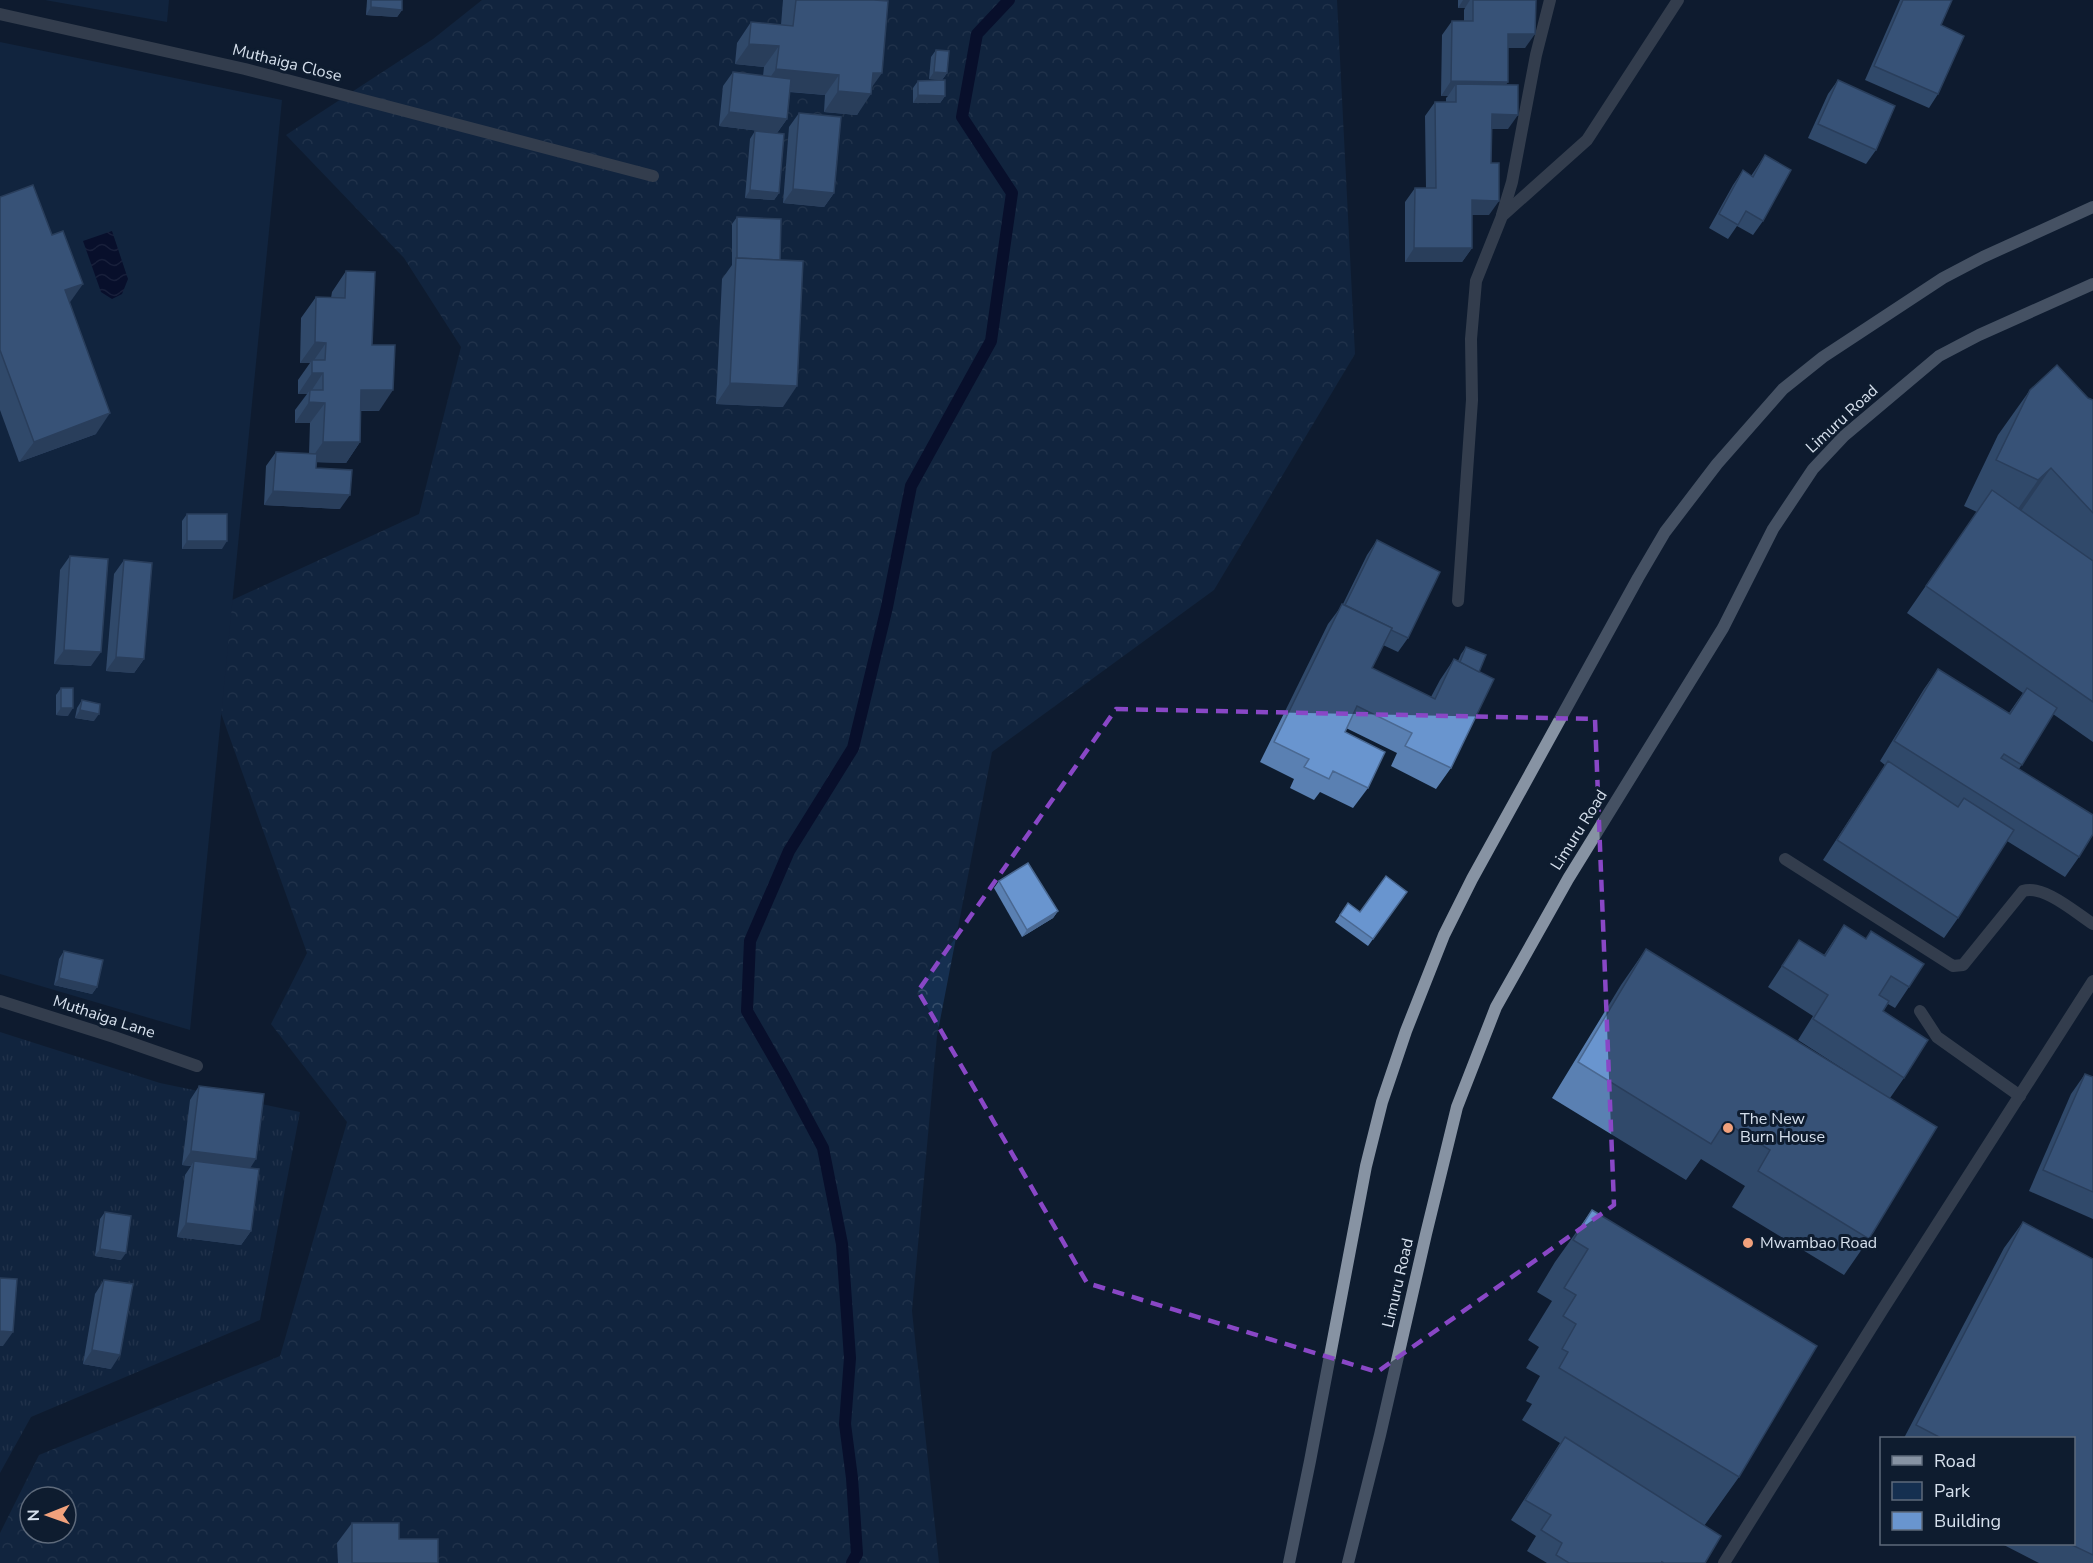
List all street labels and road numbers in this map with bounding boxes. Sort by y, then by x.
street label: Muthaiga Close [230,39,344,87]
street label: Limuru Road [1801,380,1883,458]
street label: Limuru Road [1546,786,1612,874]
street label: Muthaiga Lane [50,990,158,1044]
street label: Limuru Road [1377,1236,1419,1330]

